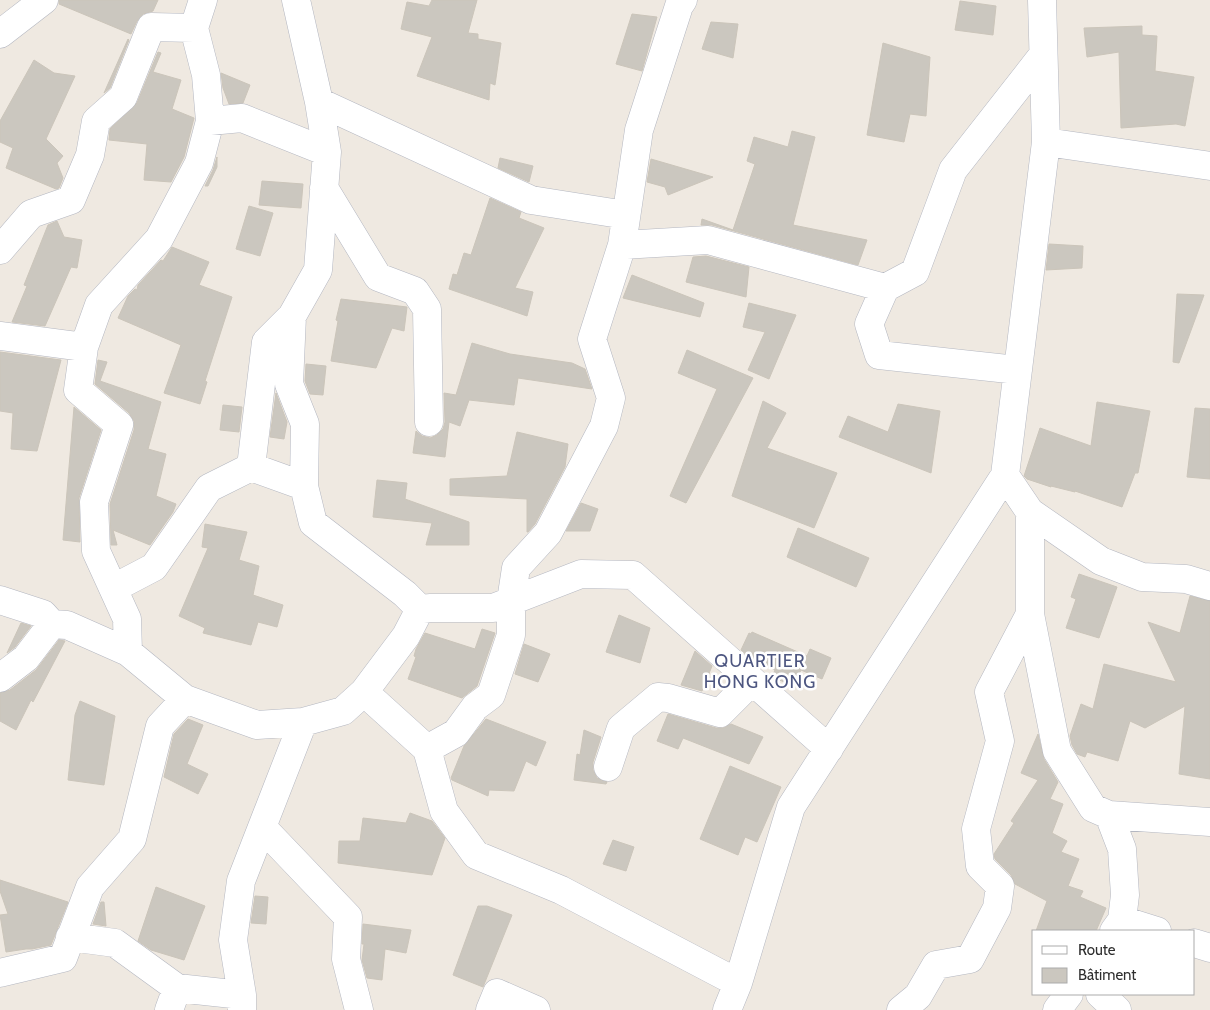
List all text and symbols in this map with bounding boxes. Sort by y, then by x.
district label: QUARTIER HONG KONG [704,650,816,693]
legend [1032,930,1195,995]
text: Route [1078,941,1116,959]
text: Bâtiment [1078,966,1136,984]

